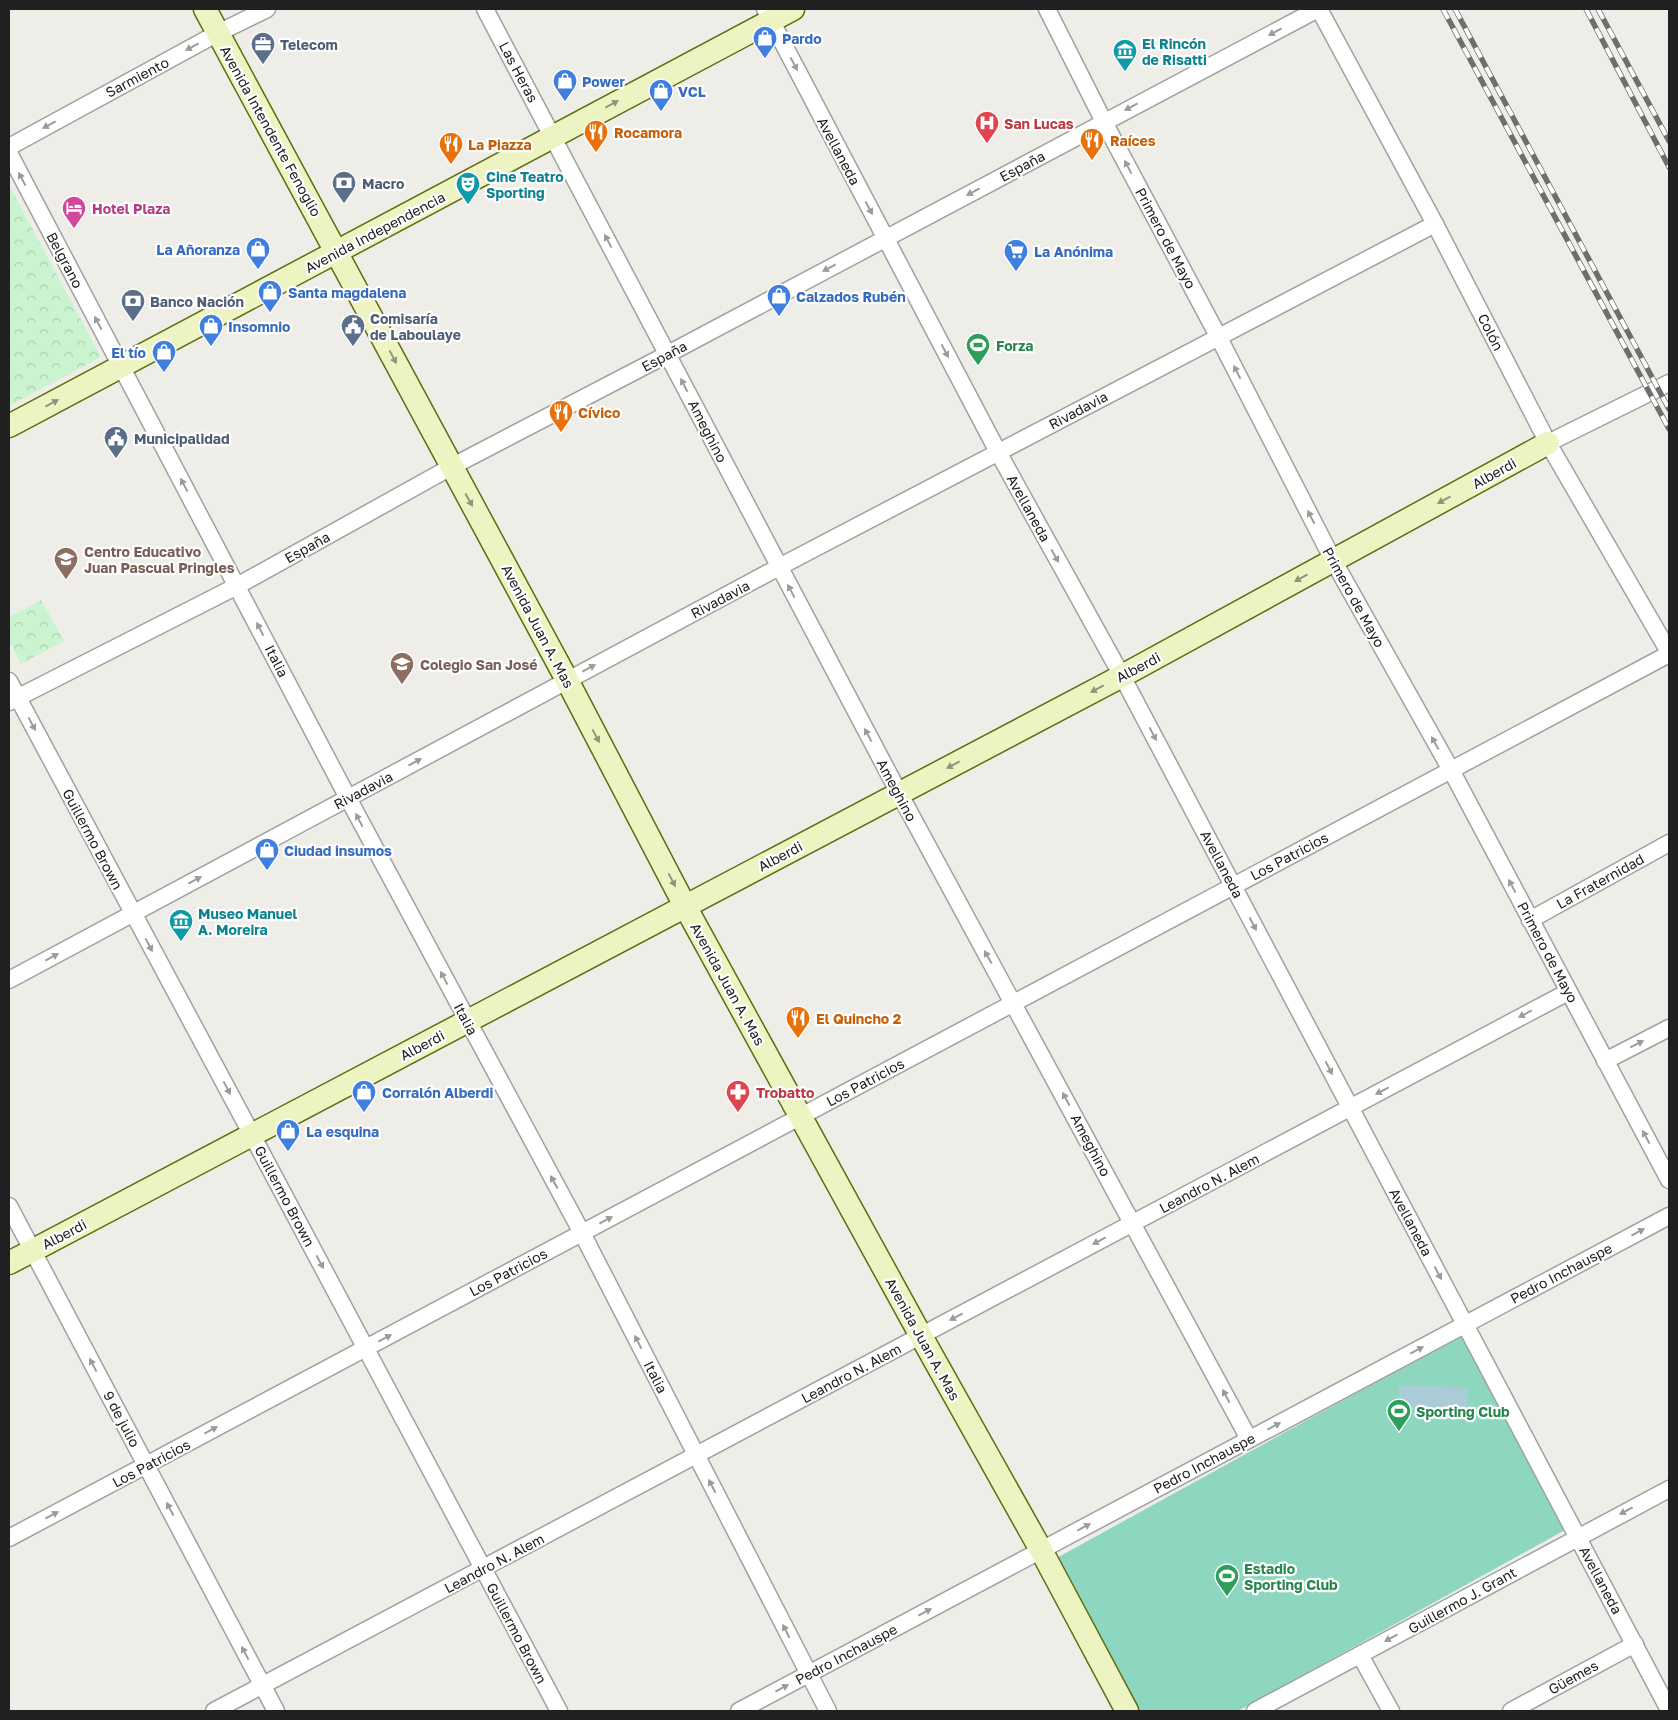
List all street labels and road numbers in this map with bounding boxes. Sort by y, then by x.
street label: Las Heras [496,39,542,105]
street label: Avenida Intendente Fenoglio [217,43,325,219]
street label: Sarmiento [103,53,171,101]
street label: Avellaneda [814,114,864,188]
street label: España [996,147,1048,185]
street label: Primero de Mayo [1132,185,1200,291]
street label: Avenida Independencia [302,188,448,276]
street label: Belgrano [43,229,87,291]
street label: Colón [1475,311,1507,353]
street label: España [638,337,690,375]
street label: Rivadavia [1046,387,1110,433]
street label: Ameghino [685,397,731,465]
street label: Alberdi [1469,454,1519,492]
street label: Avellaneda [1004,471,1054,545]
street label: España [281,528,333,566]
street label: Primero de Mayo [1319,544,1389,650]
street label: Avenida Juan A. Mas [498,561,578,691]
street label: Rivadavia [688,576,752,622]
street label: Italia [262,642,292,680]
street label: Alberdi [1113,648,1163,686]
street label: Ameghino [874,756,920,824]
street label: Rivadavia [331,767,395,813]
street label: Guillermo Brown [59,786,127,892]
street label: Avellaneda [1197,827,1247,901]
street label: Los Patricios [1247,828,1331,884]
street label: Alberdi [755,837,805,875]
street label: La Fraternidad [1553,850,1647,912]
street label: Primero de Mayo [1514,899,1582,1005]
street label: Avenida Juan A. Mas [687,920,769,1048]
street label: Italia [450,1000,482,1038]
street label: Alberdi [397,1026,447,1064]
street label: Los Patricios [823,1054,907,1110]
street label: Ameghino [1068,1111,1114,1179]
street label: Guillermo Brown [251,1143,319,1249]
street label: Leandro N. Alem [1156,1150,1262,1216]
street label: Avellaneda [1386,1185,1436,1259]
street label: Alberdi [39,1215,89,1253]
street label: Pedro Inchauspe [1507,1239,1615,1307]
street label: Los Patricios [466,1244,550,1300]
street label: Avenida Juan A. Mas [882,1275,964,1403]
street label: Leandro N. Alem [798,1340,904,1406]
street label: Italia [641,1358,671,1396]
street label: 9 de julio [100,1388,144,1450]
street label: Pedro Inchauspe [1150,1429,1258,1497]
street label: Los Patricios [109,1435,193,1491]
street label: Leandro N. Alem [441,1530,547,1596]
street label: Avellaneda [1576,1543,1626,1617]
street label: Guillermo J. Grant [1405,1563,1519,1637]
street label: Guillermo Brown [483,1580,551,1686]
street label: Pedro Inchauspe [792,1620,900,1688]
street label: Güemes [1545,1656,1601,1698]

